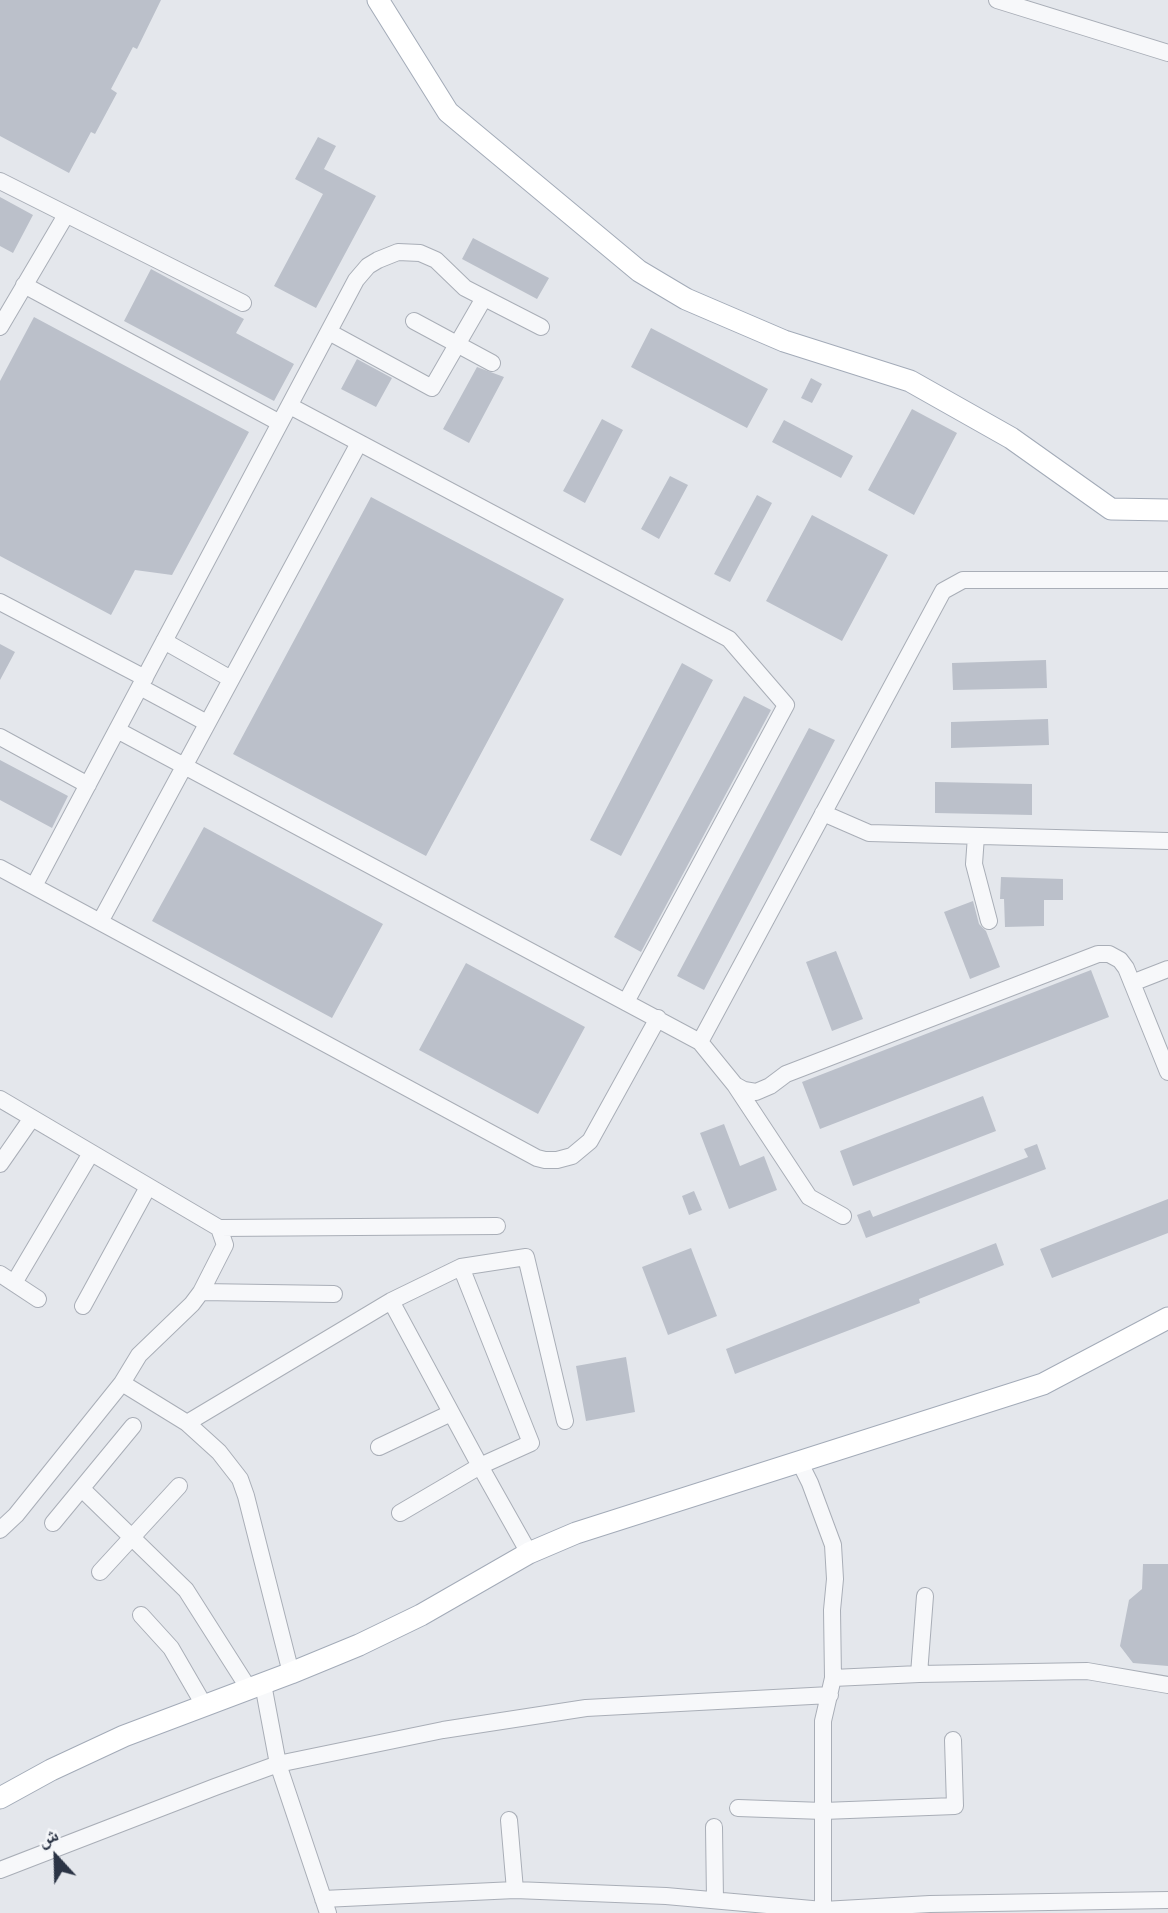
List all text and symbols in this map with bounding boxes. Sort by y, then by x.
north arrow [21,1822,91,1892]
text: ش [35,1824,61,1851]

